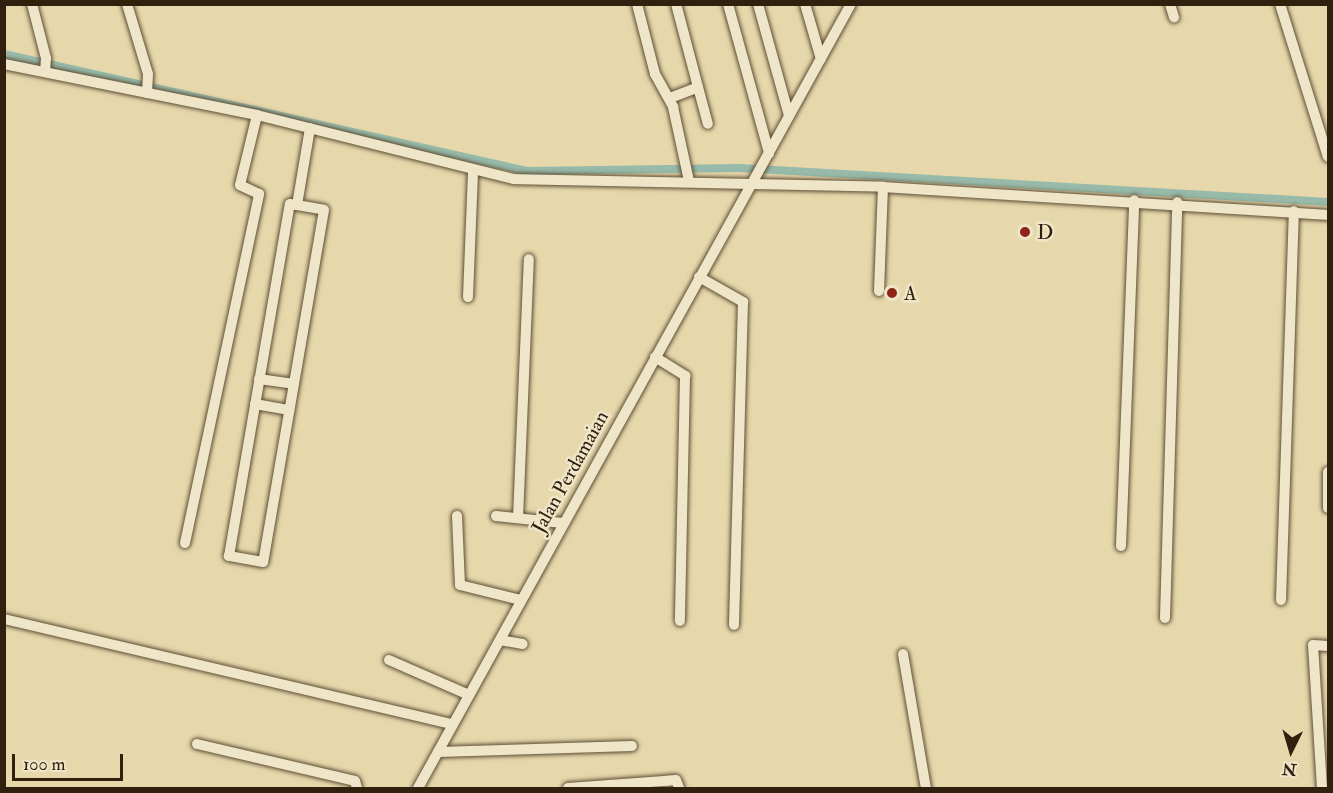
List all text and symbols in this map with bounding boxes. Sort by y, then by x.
place label: D [1037,220,1053,244]
marker: D [1018,225,1032,239]
place label: A [904,281,917,305]
marker: A [885,286,899,300]
street label: Jalan Perdamaian [526,407,614,537]
north arrow [1261,721,1321,781]
scale bar [15,742,126,780]
text: 100 m [23,753,66,776]
text: N [1281,758,1297,780]

